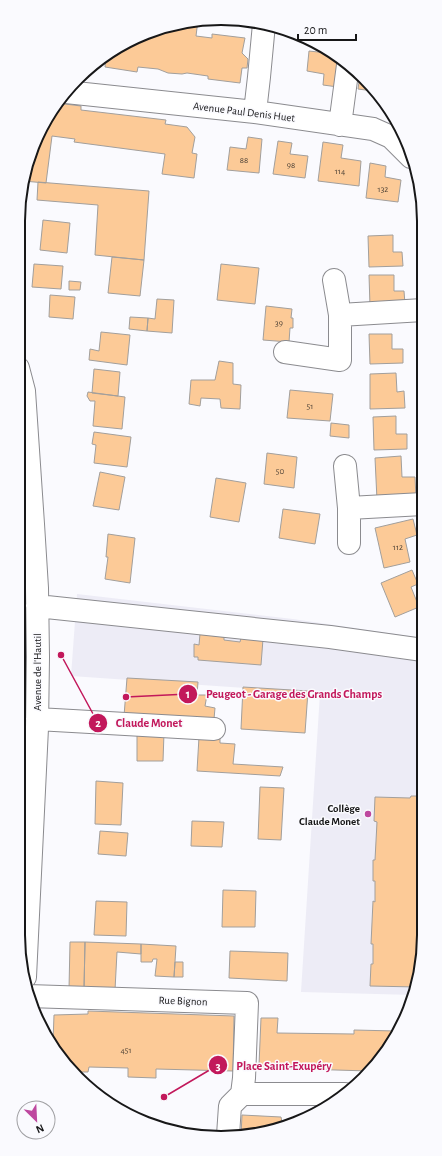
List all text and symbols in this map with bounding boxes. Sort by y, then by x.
scale bar [298,16,356,42]
text: 20 m [304,24,327,36]
street label: Avenue Paul Denis Huet [192,100,296,124]
house number: 88 [240,156,248,165]
house number: 98 [287,161,295,170]
house number: 114 [335,167,346,176]
house number: 132 [378,185,388,194]
house number: 39 [275,319,283,328]
house number: 51 [307,402,313,411]
house number: 50 [276,467,285,476]
house number: 112 [393,543,403,552]
street label: Avenue de l'Hautil [32,633,43,711]
callout: Peugeot - Garage des Grands Champs [178,682,390,706]
text: 1 [186,688,190,700]
text: Peugeot - Garage des Grands Champs [206,688,382,700]
callout: Claude Monet [88,711,191,735]
text: 2 [95,717,101,729]
text: Claude Monet [116,717,182,729]
place label: Collège Claude Monet [299,803,360,827]
marker: Collège Claude Monet [363,809,373,819]
street label: Rue Bignon [158,995,208,1007]
house number: 451 [120,1046,132,1055]
callout: Place Saint-Exupéry [208,1053,340,1077]
text: 3 [215,1060,221,1072]
text: Place Saint-Exupéry [236,1060,332,1073]
north arrow [16,1100,56,1140]
text: N [34,1122,46,1135]

